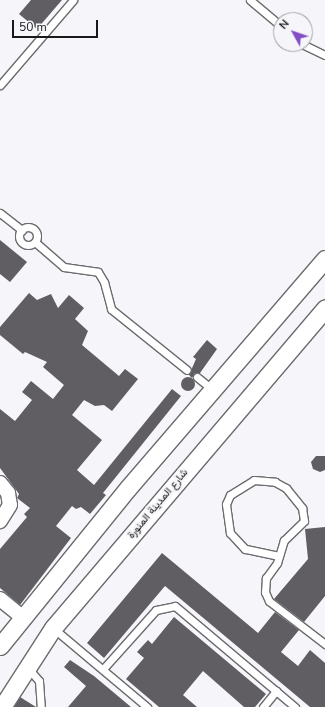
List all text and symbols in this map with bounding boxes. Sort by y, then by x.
scale bar [14,12,100,38]
north arrow [273,12,313,52]
text: N [276,17,293,33]
text: 50 m [19,19,47,35]
street label: شارع المدينة المنورة [125,466,191,542]

